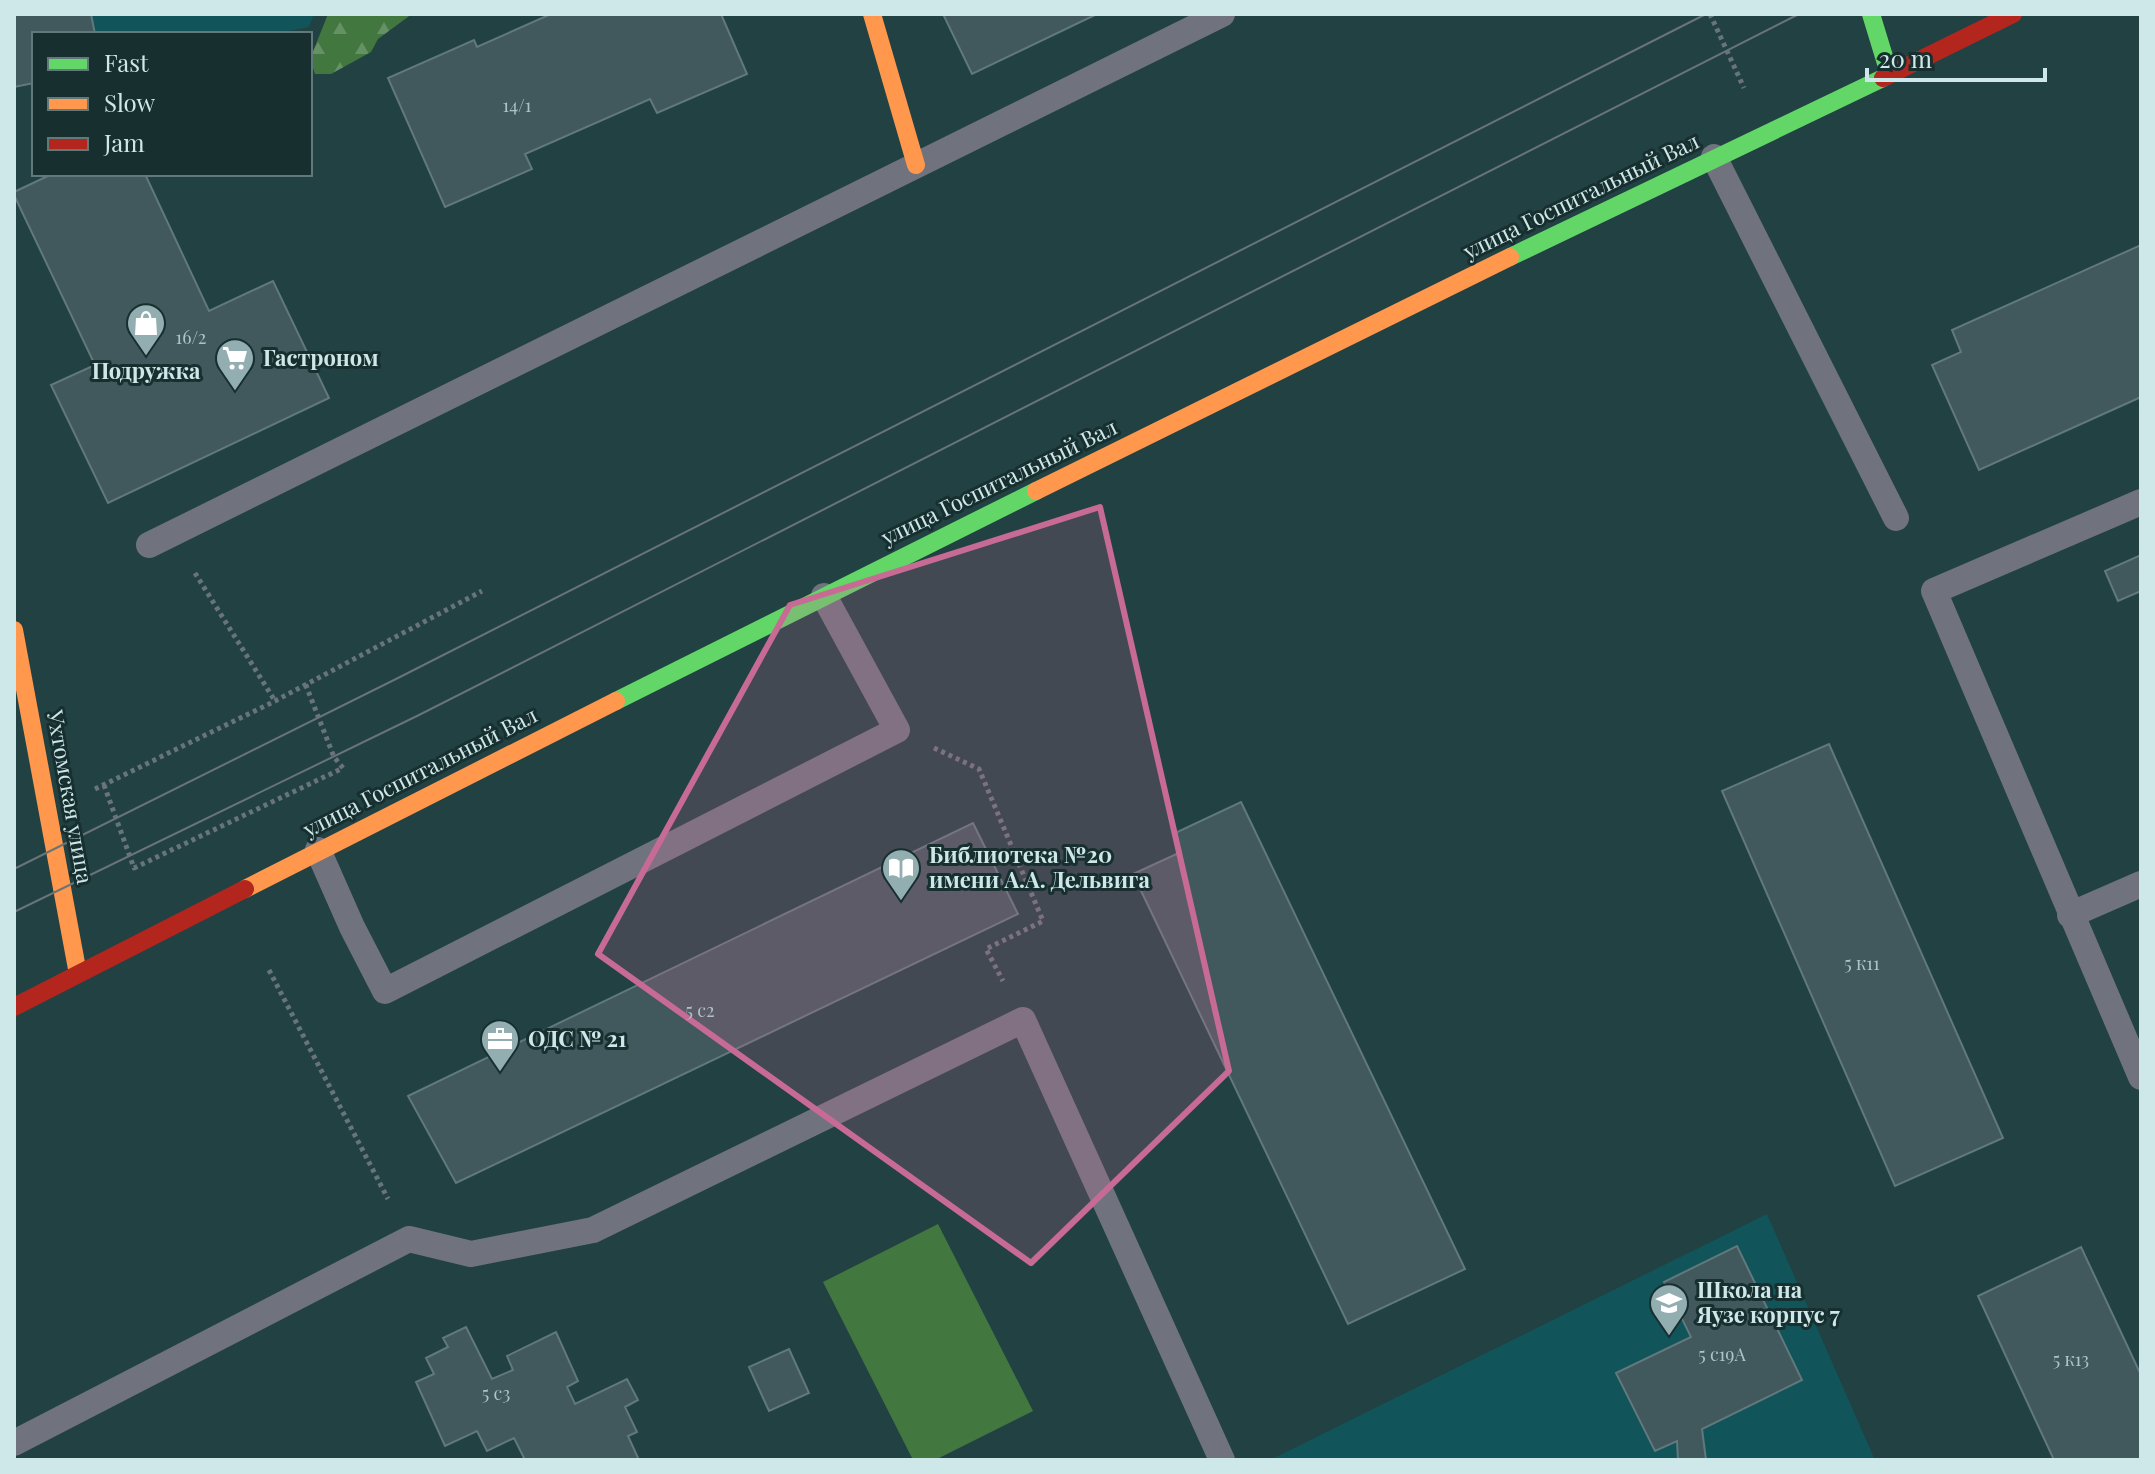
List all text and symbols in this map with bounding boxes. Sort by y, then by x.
legend [32,32,312,176]
scale bar [1867,32,2045,82]
text: 20 m [1879,42,1932,74]
text: Fast [104,46,149,78]
text: Slow [104,86,156,118]
house number: 14/1 [503,93,532,117]
street label: улица Госпитальный Вал [1457,125,1703,266]
text: Jam [103,126,145,158]
shop icon: Подружка [125,302,167,357]
house number: 16/2 [176,325,206,349]
supermarket icon: Гастроном [214,337,256,392]
place label: Гастроном [263,342,379,372]
place label: Подружка [92,355,201,385]
street label: улица Госпитальный Вал [875,411,1121,552]
street label: улица Госпитальный Вал [297,699,542,844]
street label: Ухтомская улица [41,707,101,886]
place label: Библиотека №20 имени А.А. Дельвига [929,839,1150,894]
library icon: Библиотека №20 имени А.А. Дельвига [880,847,922,902]
house number: 5 к11 [1844,951,1880,975]
house number: 5 с2 [685,998,715,1022]
office icon: ОДС № 21 [479,1018,521,1073]
place label: ОДС № 21 [528,1023,627,1053]
place label: Школа на Яузе корпус 7 [1696,1274,1840,1329]
school or university icon: Школа на Яузе корпус 7 [1648,1282,1690,1337]
house number: 5 с19А [1698,1342,1746,1366]
house number: 5 к13 [2053,1347,2089,1371]
house number: 5 с3 [482,1381,510,1405]

